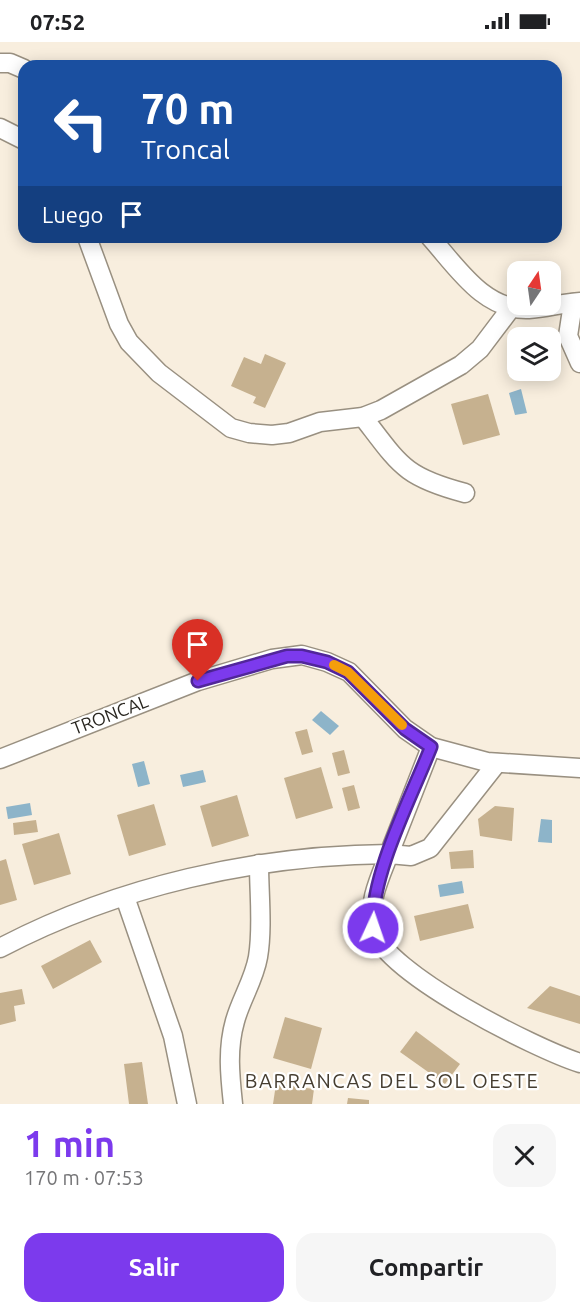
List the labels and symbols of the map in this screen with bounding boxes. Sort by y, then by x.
north arrow [507,261,561,315]
pin [172,619,223,681]
street label: TRONCAL [69,690,151,738]
position arrow [341,896,405,960]
district label: BARRANCAS DEL SOL OESTE [245,1069,539,1092]

